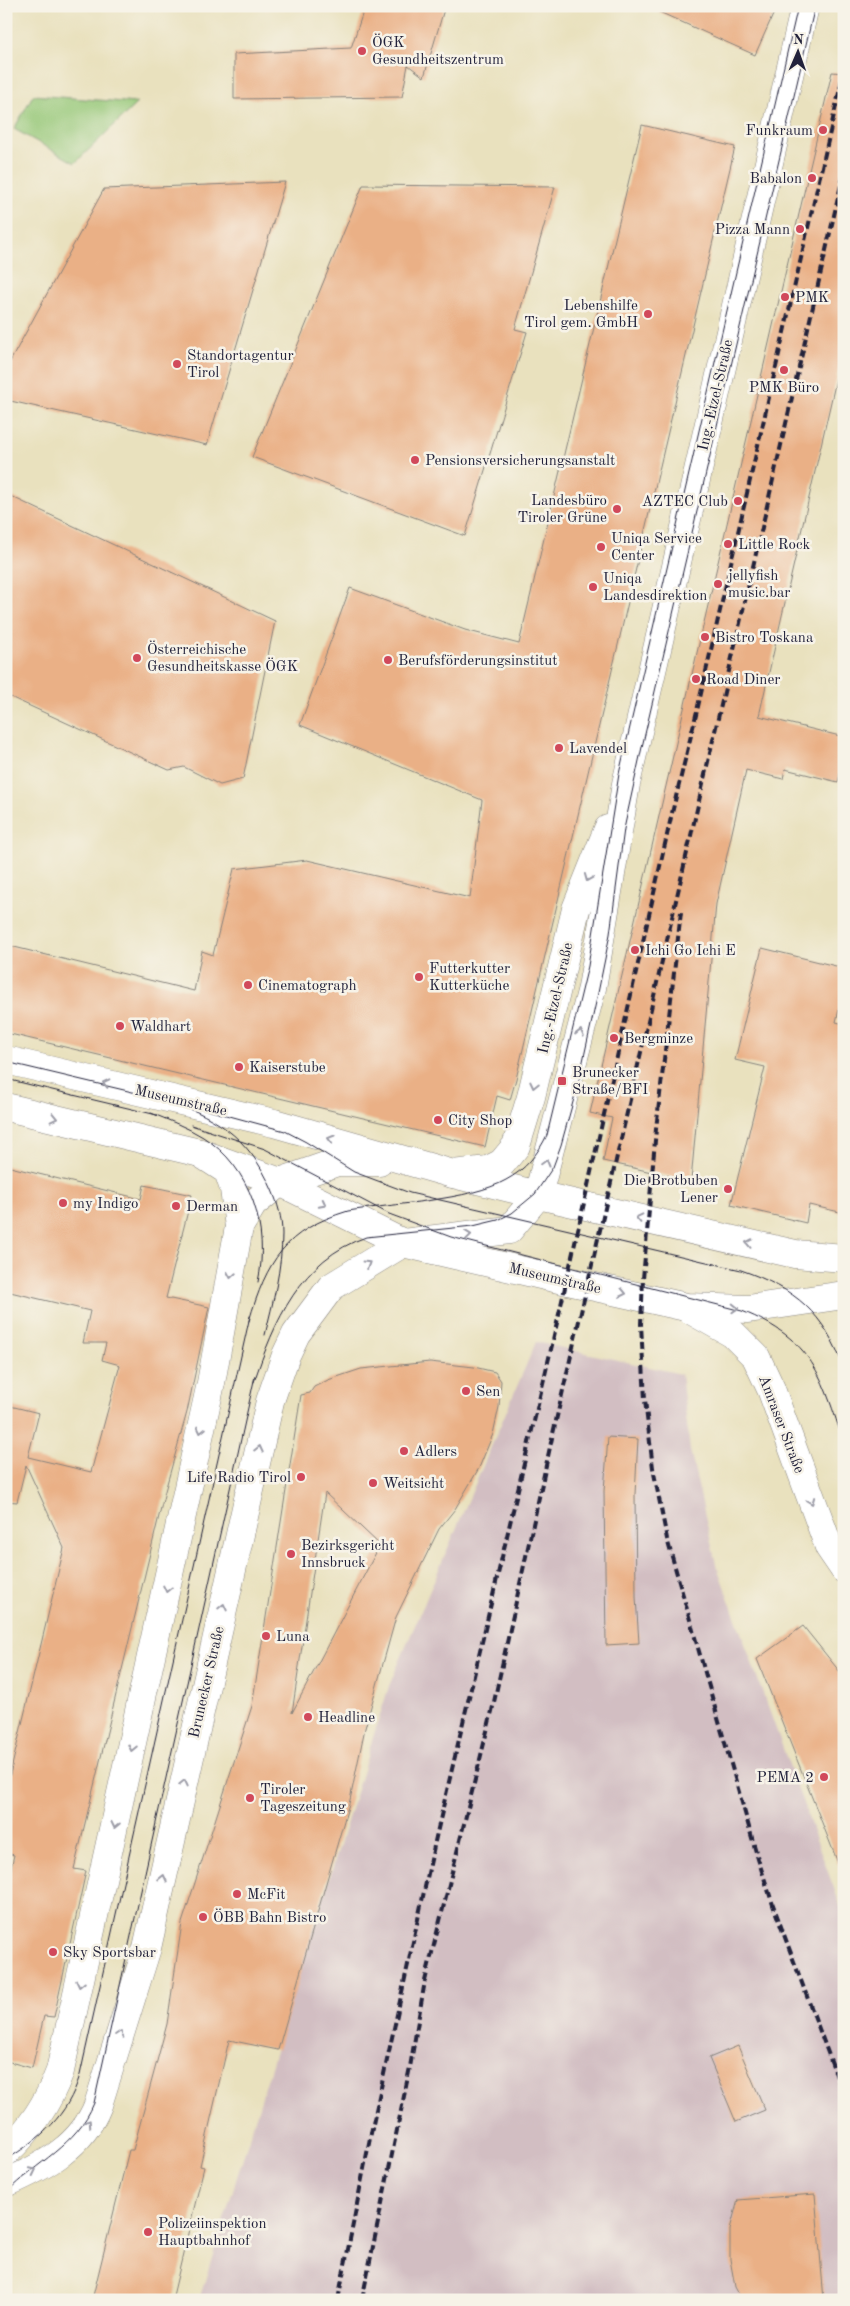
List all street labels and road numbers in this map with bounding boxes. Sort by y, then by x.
street label: Ing.-Etzel-Straße [696,338,737,452]
street label: Ing.-Etzel-Straße [536,941,577,1055]
street label: Museumstraße [133,1084,228,1119]
street label: Museumstraße [507,1262,602,1297]
street label: Amraser Straße [755,1373,806,1476]
street label: Brunecker Straße [187,1625,228,1740]

